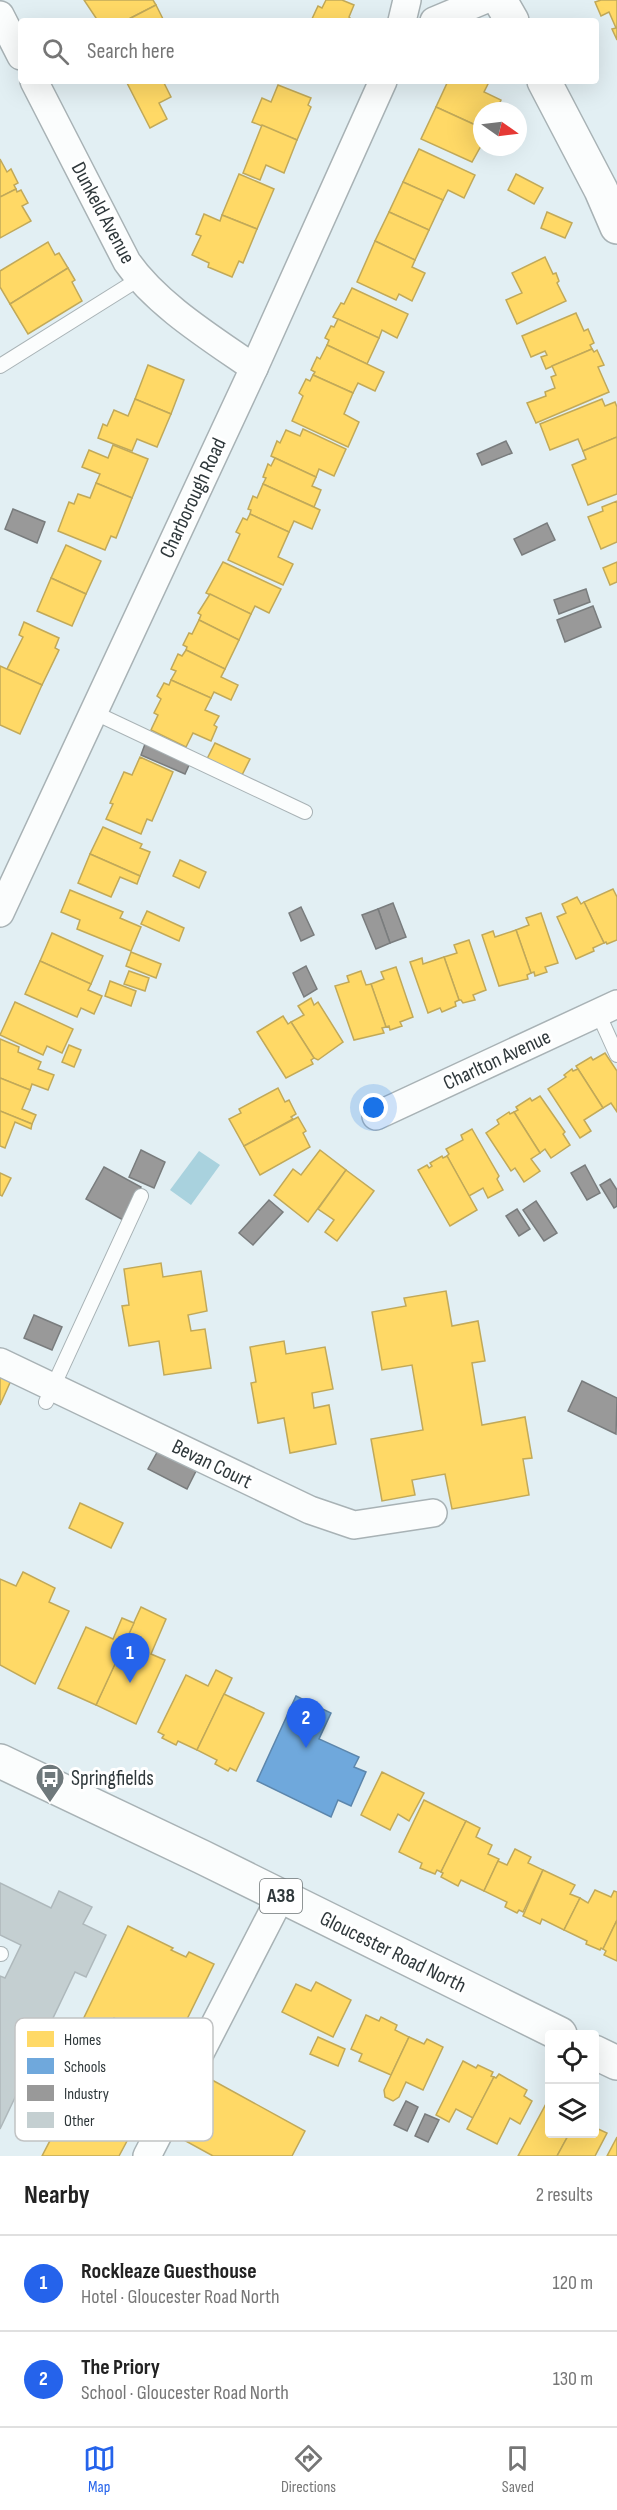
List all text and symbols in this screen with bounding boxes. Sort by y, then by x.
search box [18,18,599,84]
icon: search [39,35,72,68]
text: Search here [87,38,174,65]
north arrow [473,102,527,156]
street label: Dunkeld Avenue [66,158,140,268]
street label: Charborough Road [154,434,232,562]
street label: Charlton Avenue [439,1024,555,1096]
your location [359,1093,388,1122]
street label: Bevan Court [168,1434,256,1494]
pin: 1 [110,1634,150,1683]
pin: 2 [286,1698,326,1748]
bus stop icon: Springfields [34,1762,66,1804]
place label: Springfields [71,1766,154,1791]
road number: A38 [260,1879,302,1913]
street label: Gloucester Road North [316,1906,470,1998]
legend [15,2018,213,2141]
map controls [545,2030,599,2138]
button: locate [545,2030,599,2084]
text: Homes [64,2031,101,2050]
text: Schools [64,2058,106,2077]
button: layers [545,2084,599,2138]
text: Industry [64,2085,109,2104]
text: Other [64,2112,95,2131]
text: Nearby [24,2180,90,2211]
text: 2 results [536,2183,593,2207]
text: Rockleaze Guesthouse [81,2258,257,2285]
text: 1 [40,2271,47,2295]
text: 120 m [553,2271,593,2295]
text: Hotel · Gloucester Road North [81,2285,280,2309]
text: The Priory [81,2354,160,2381]
text: 2 [39,2367,48,2391]
text: 130 m [553,2367,593,2391]
text: School · Gloucester Road North [81,2381,289,2405]
tab: Map [83,2442,116,2497]
tab: Directions [281,2442,336,2497]
tab: Saved [501,2442,534,2497]

